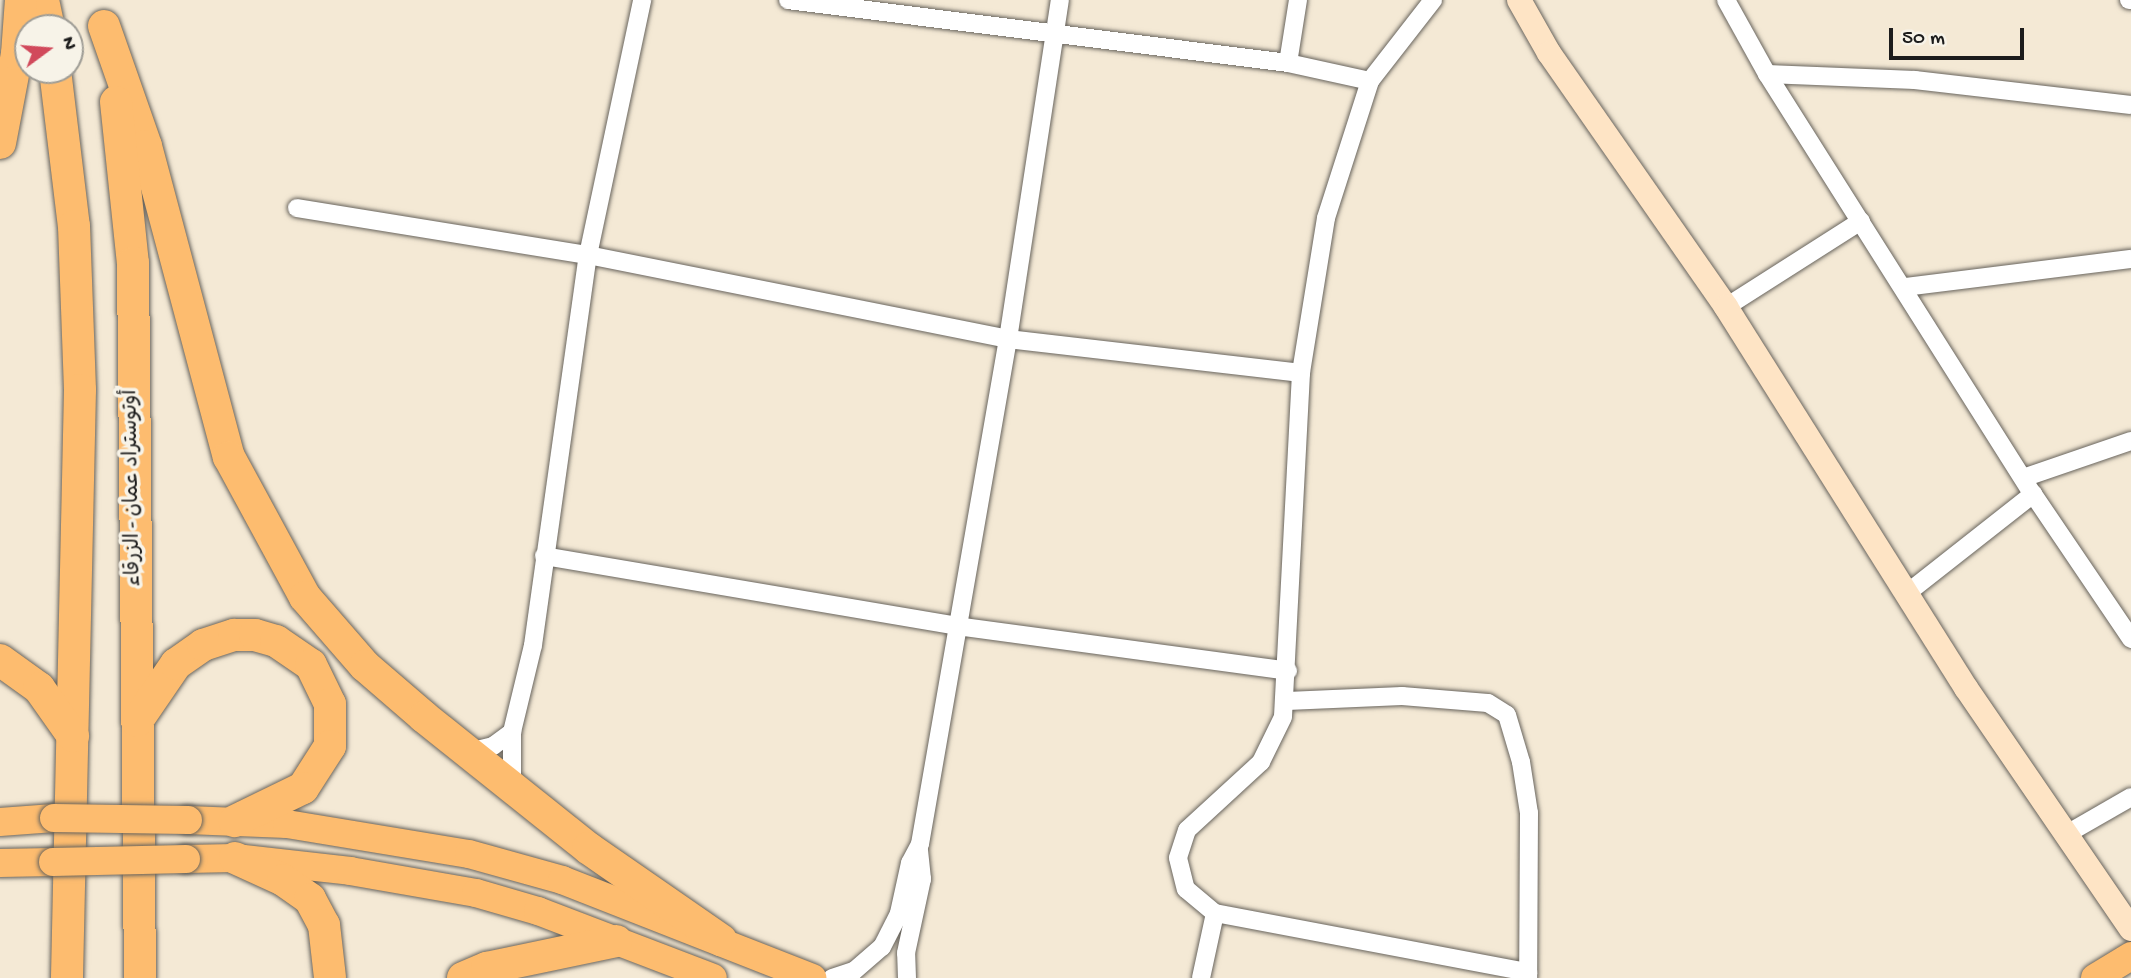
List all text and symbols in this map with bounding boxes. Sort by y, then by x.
north arrow [14,14,84,84]
scale bar [1893,14,2028,58]
text: 50 m [1902,27,1945,52]
text: N [55,34,81,53]
street label: أوتوستراد عمان - الزرقاء [120,389,148,587]

